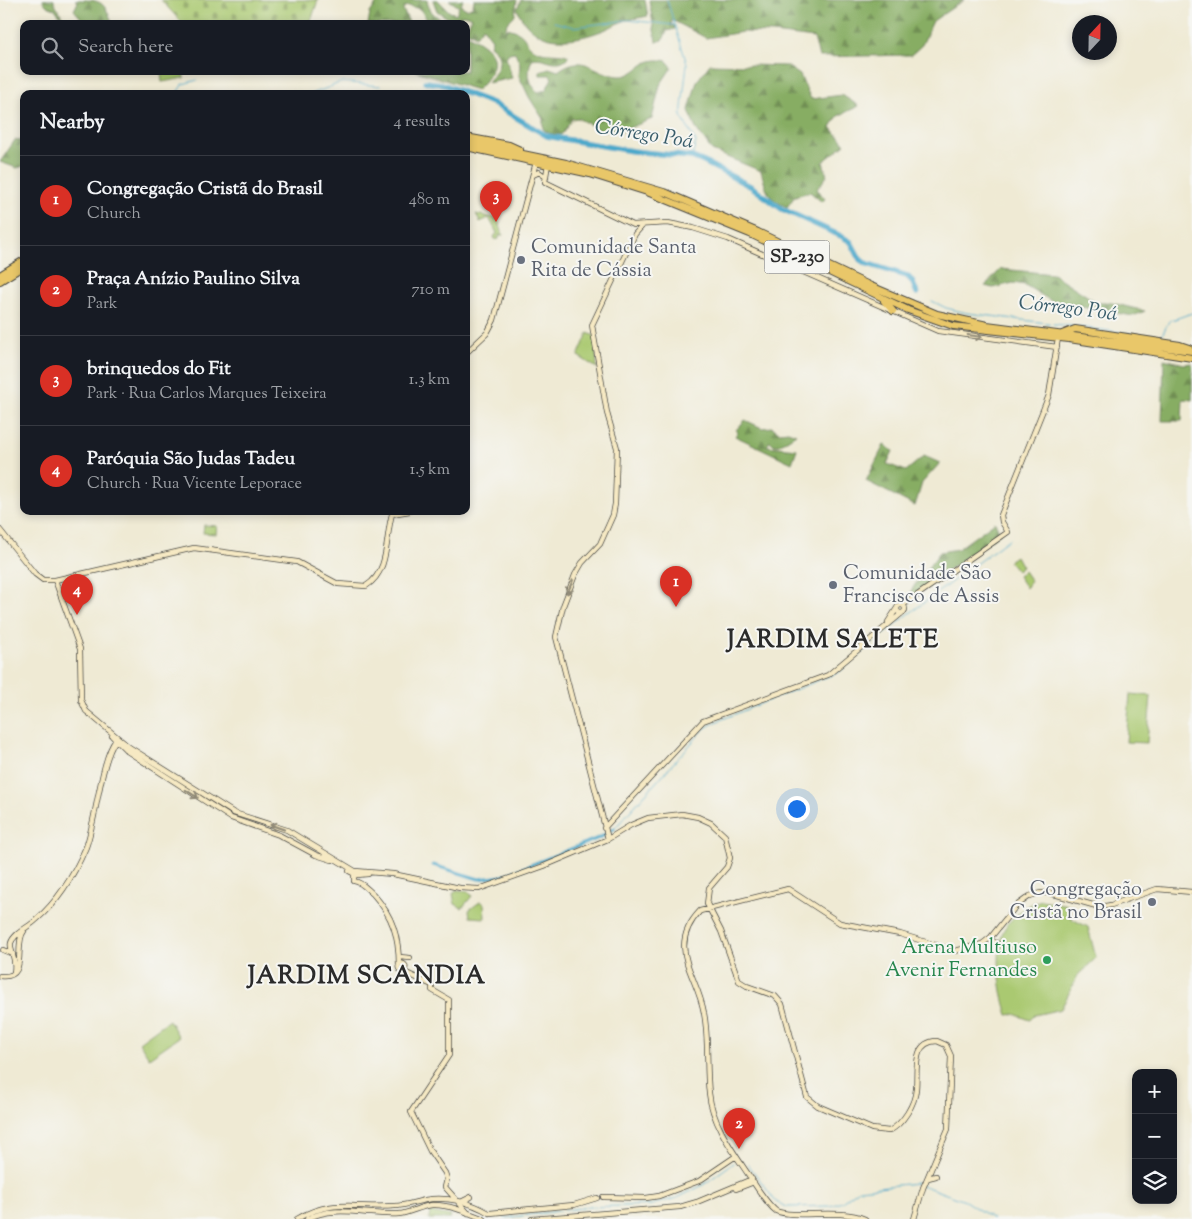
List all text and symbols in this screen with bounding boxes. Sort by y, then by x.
north arrow [1072,15,1117,60]
search box [20,20,470,75]
icon: search [38,34,66,62]
text: Search here [78,34,173,61]
text: Nearby [40,108,105,138]
text: 4 results [394,111,450,134]
water label: Córrego Poá [592,112,696,158]
text: Congregação Cristã do Brasil [87,176,323,203]
pin: 3 [480,181,512,222]
text: 1 [53,189,59,212]
text: 480 m [409,189,450,212]
text: Church [87,203,141,226]
place label: Comunidade Santa Rita de Cássia [531,234,697,286]
road number: SP-230 [764,240,830,274]
marker: Comunidade Santa Rita de Cássia [515,254,527,266]
text: Praça Anízio Paulino Silva [87,266,300,293]
text: 2 [52,279,60,302]
text: 710 m [412,279,450,302]
water label: Córrego Poá [1017,288,1119,330]
text: Park [87,293,118,316]
one-way arrow [967,332,983,342]
text: brinquedos do Fit [87,356,231,383]
text: 3 [53,369,59,392]
text: 1.3 km [409,369,450,392]
text: Park · Rua Carlos Marques Teixeira [87,383,327,406]
text: Paróquia São Judas Tadeu [87,446,295,473]
text: 4 [52,459,60,482]
text: 1.5 km [410,459,450,482]
text: Church · Rua Vicente Leporace [87,473,302,496]
place label: Comunidade São Francisco de Assis [843,560,999,612]
pin: 1 [660,566,692,607]
pin: 4 [61,574,93,615]
one-way arrow [565,579,574,594]
marker: Comunidade São Francisco de Assis [827,579,839,591]
district label: JARDIM SALETE [725,623,939,659]
one-way arrow [185,789,199,799]
your location [784,796,810,822]
one-way arrow [269,821,285,831]
place label: Congregação Cristã no Brasil [1010,876,1142,928]
marker: Congregação Cristã no Brasil [1146,896,1158,908]
place label: Arena Multiuso Avenir Fernandes [885,934,1037,986]
marker: Arena Multiuso Avenir Fernandes [1041,954,1053,966]
district label: JARDIM SCANDIA [246,959,486,995]
map controls [1132,1069,1177,1204]
button: + [1132,1069,1177,1114]
pin: 2 [723,1108,755,1149]
button: − [1132,1114,1177,1159]
button: layers [1132,1159,1177,1204]

